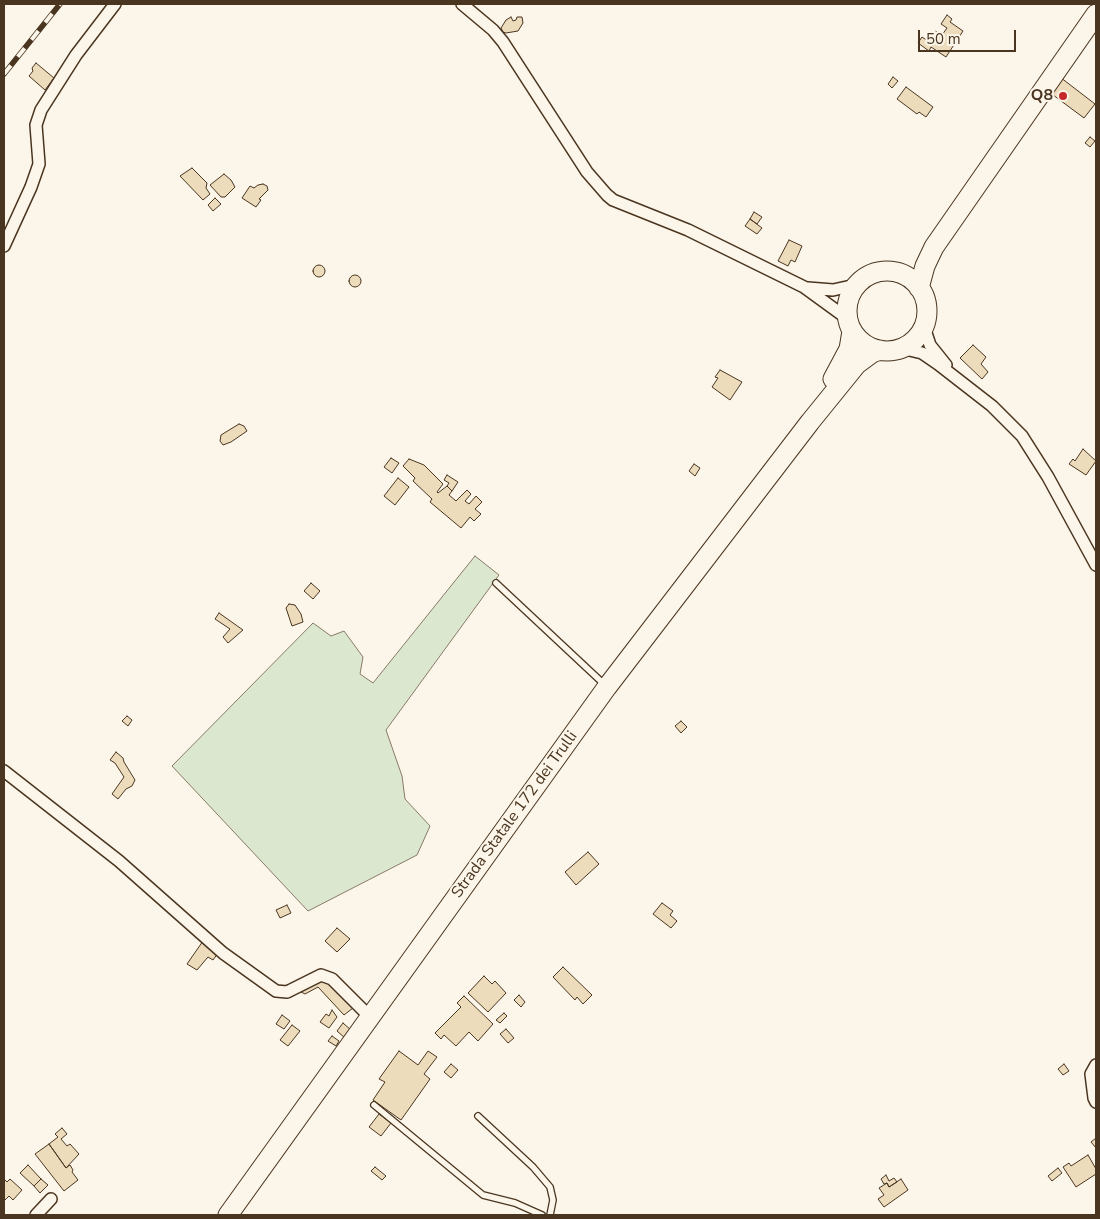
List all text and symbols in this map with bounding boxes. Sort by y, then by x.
scale bar [920,20,1018,52]
text: 50 m [926,29,961,49]
place label: Q8 [1031,86,1053,106]
marker: Q8 [1057,90,1069,102]
street label: Strada Statale 172 dei Trulli [448,728,582,902]

